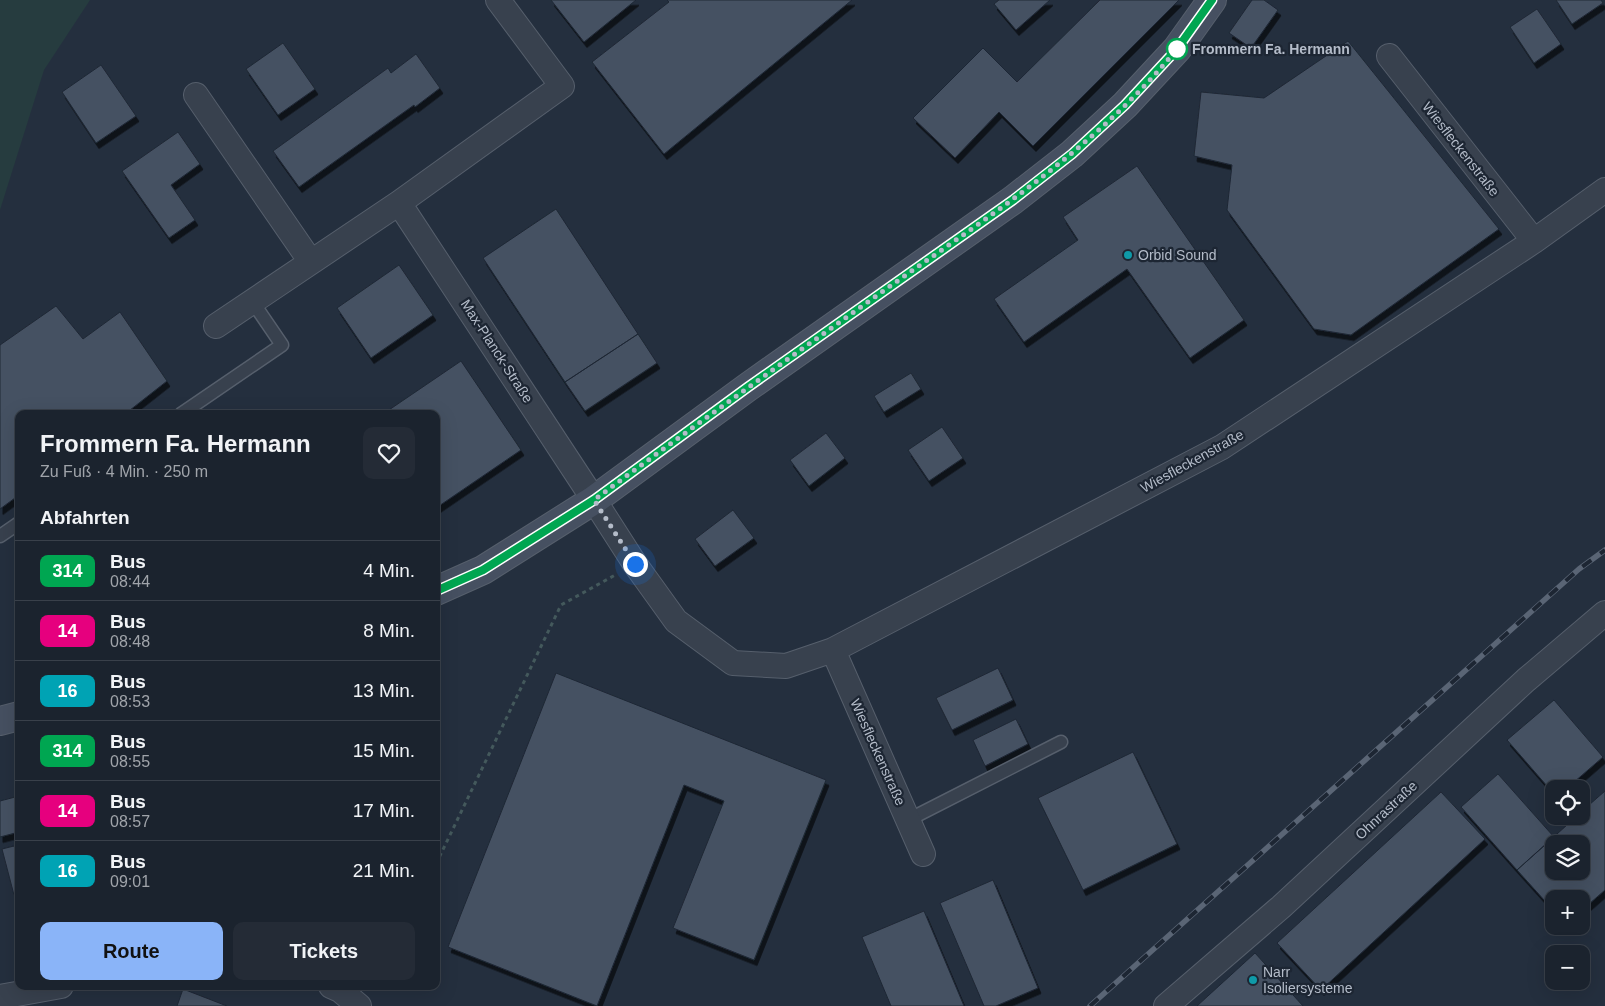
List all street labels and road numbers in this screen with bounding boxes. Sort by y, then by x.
street label: Wiesfleckenstraße [1419,99,1503,199]
street label: Max-Planck-Straße [458,296,536,406]
street label: Wiesfleckenstraße [1138,426,1246,496]
street label: Wiesfleckenstraße [847,696,909,808]
street label: Ohnrastraße [1352,777,1420,843]

